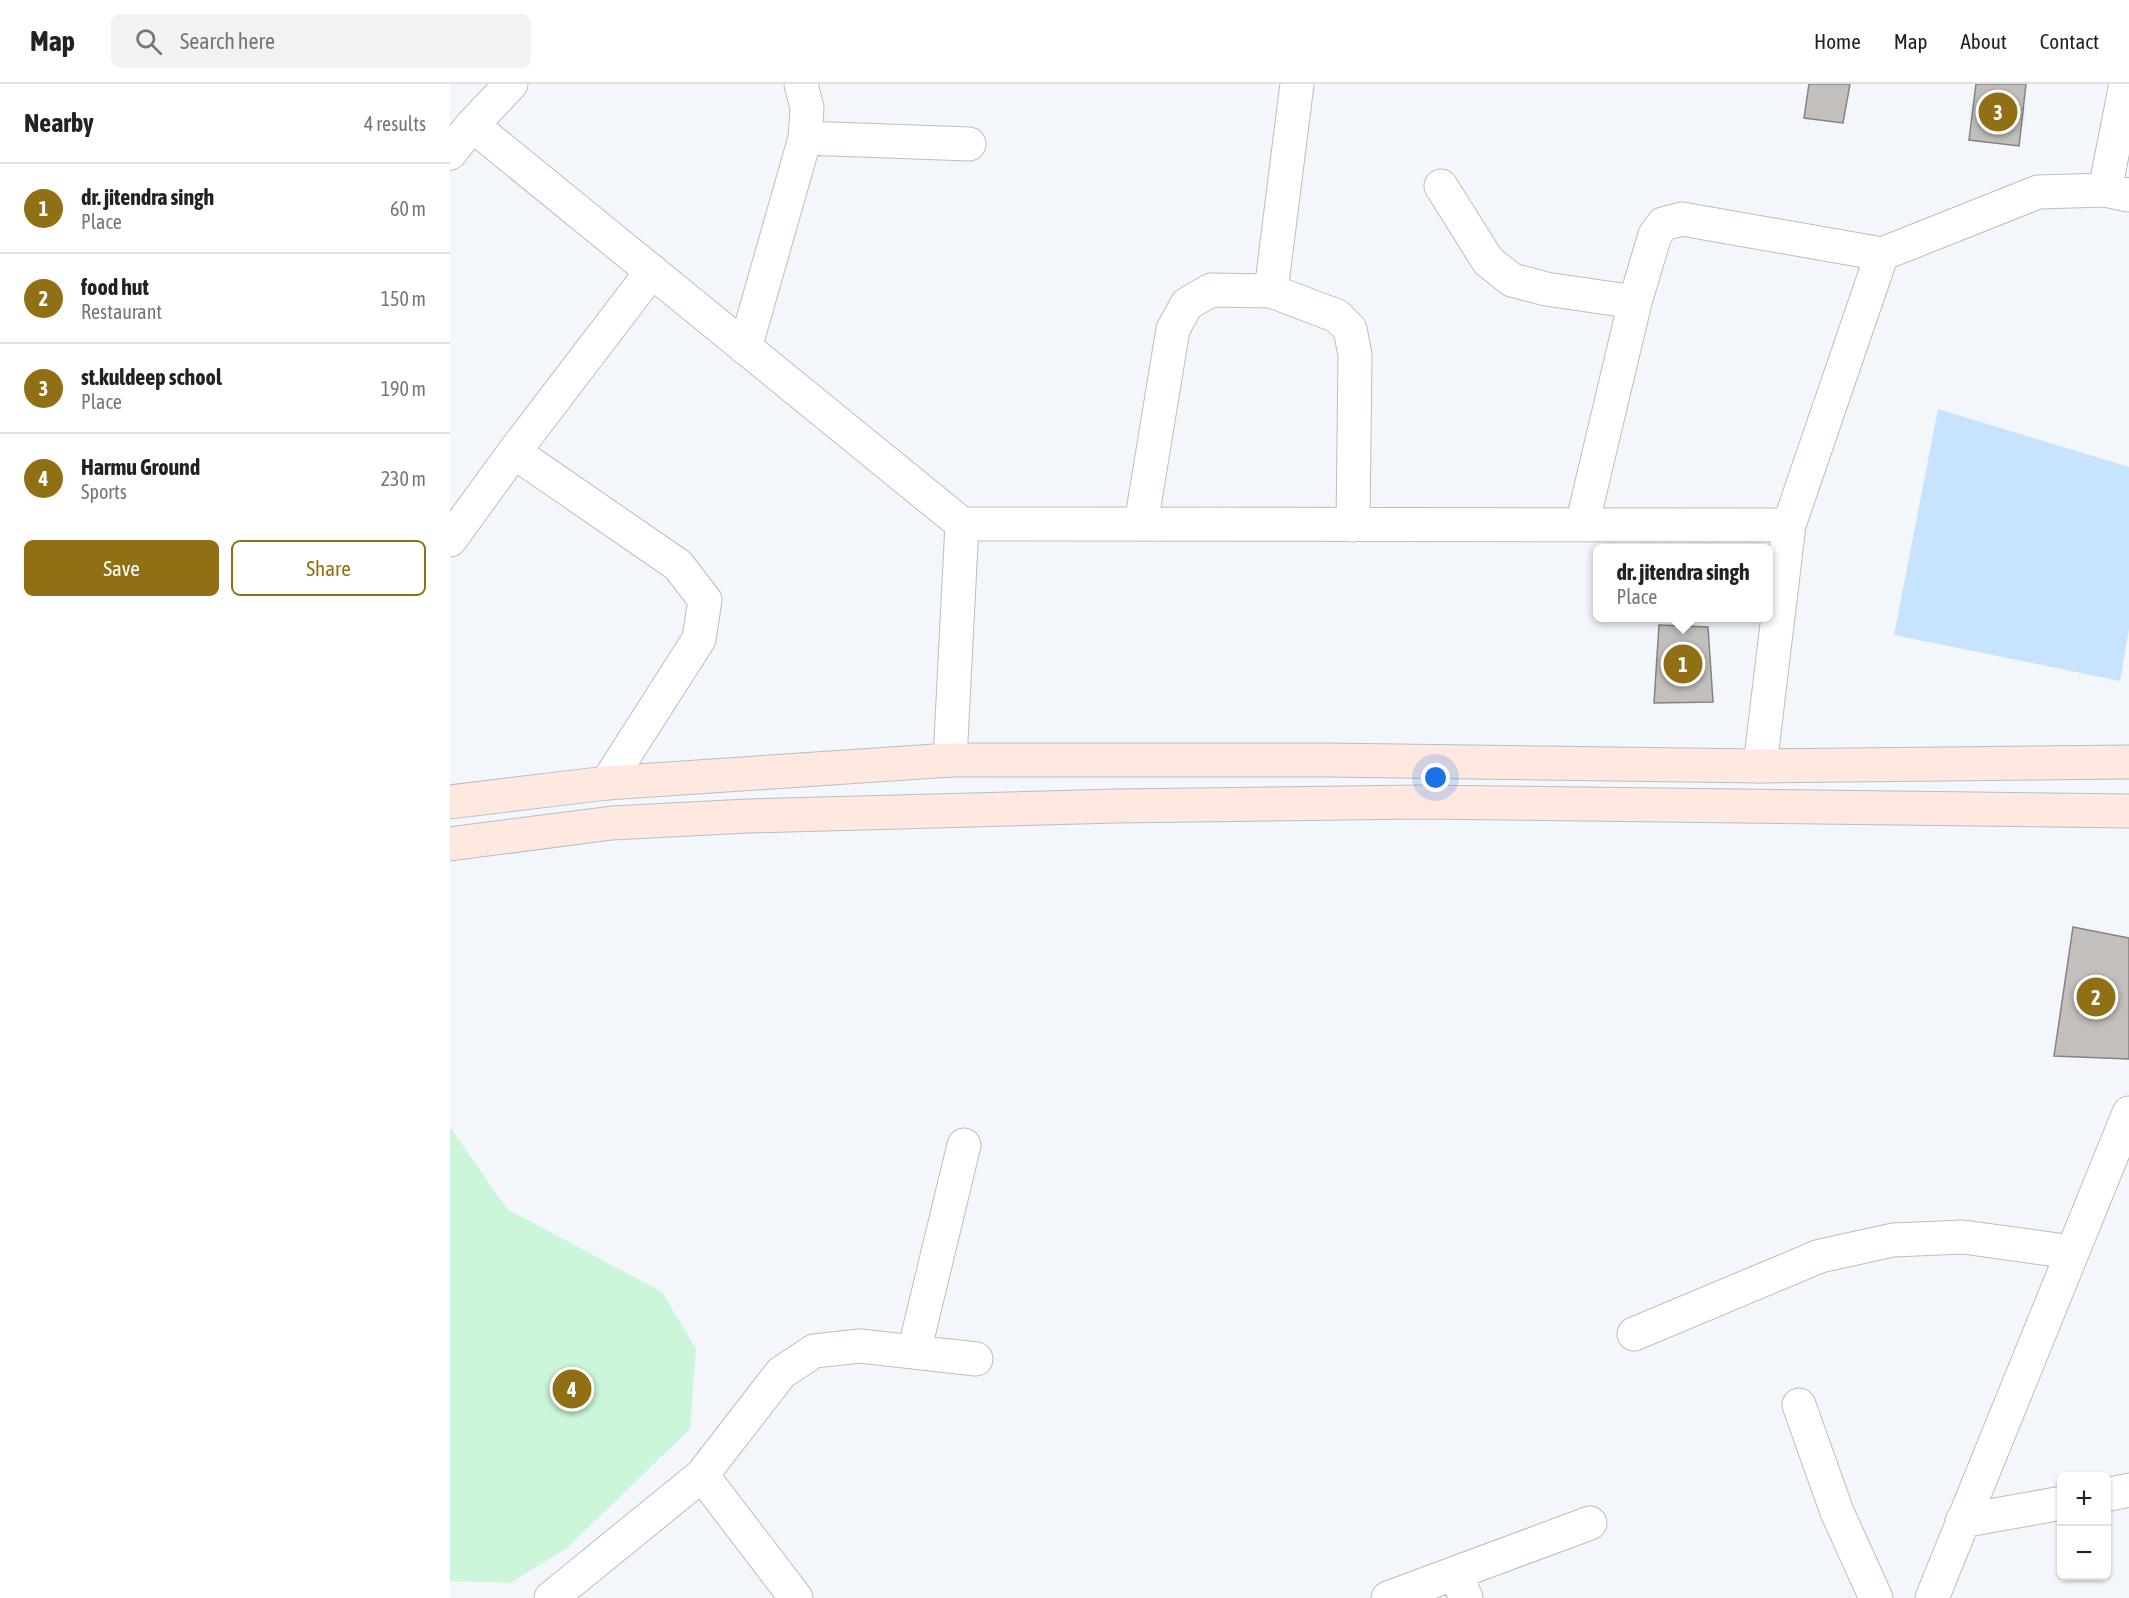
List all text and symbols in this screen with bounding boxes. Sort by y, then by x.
search box [111,14,531,68]
text: Map [30,25,75,57]
icon: search [132,25,165,58]
text: Search here [180,28,275,54]
text: Home [1814,29,1861,53]
text: Map [1894,29,1928,53]
text: About [1961,29,2007,53]
text: Contact [2040,29,2099,53]
pin: 3 [1978,90,2018,135]
text: Nearby [24,108,94,138]
text: 4 results [364,112,426,135]
text: dr. jitendra singh [81,184,214,210]
text: 1 [39,197,48,220]
text: 60 m [390,197,426,220]
text: Place [81,210,122,233]
text: food hut [81,274,149,300]
text: 2 [39,287,48,310]
text: 150 m [381,287,426,310]
text: Restaurant [81,300,162,323]
text: st.kuldeep school [81,364,222,390]
text: 3 [39,377,48,400]
text: 190 m [381,377,426,400]
text: Place [81,390,122,413]
text: Harmu Ground [81,454,200,480]
text: 4 [39,467,48,490]
text: 230 m [381,467,426,490]
text: Sports [81,480,127,503]
button: Save [24,540,219,596]
button: Share [231,540,426,596]
popup [1593,544,1773,622]
text: dr. jitendra singh [1616,559,1750,585]
text: Place [1616,585,1657,608]
pin: 1 [1664,642,1702,686]
your location [1421,763,1450,792]
pin: 2 [2076,974,2116,1020]
pin: 4 [552,1366,592,1412]
map controls [2057,1472,2111,1580]
button: + [2057,1472,2111,1526]
button: − [2057,1526,2111,1580]

